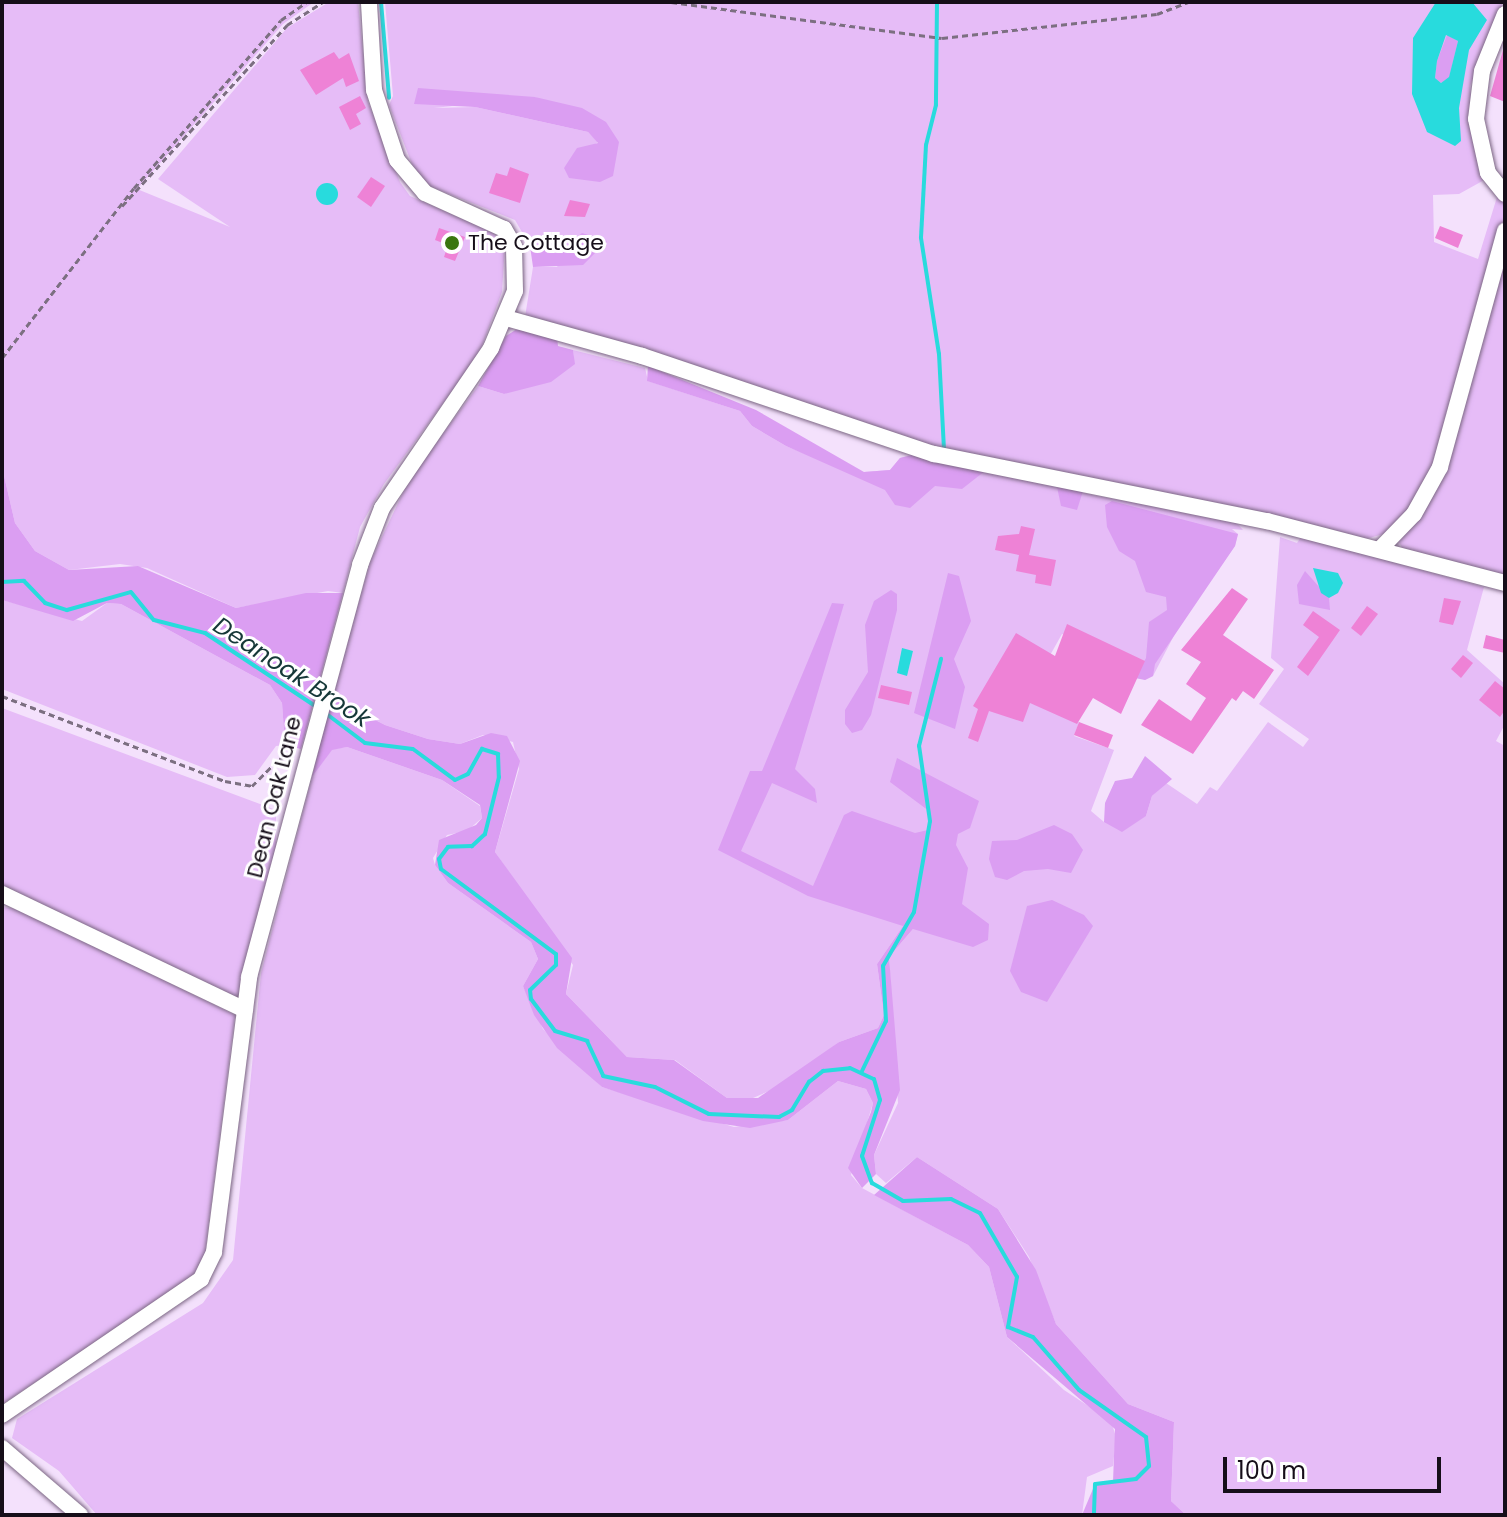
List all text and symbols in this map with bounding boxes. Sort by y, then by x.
place label: The Cottage [468,230,604,256]
marker: The Cottage [443,234,461,252]
water label: Deanoak Brook [208,611,376,733]
street label: Dean Oak Lane [241,714,307,880]
scale bar [1227,1441,1445,1491]
text: 100 m [1237,1454,1306,1487]

